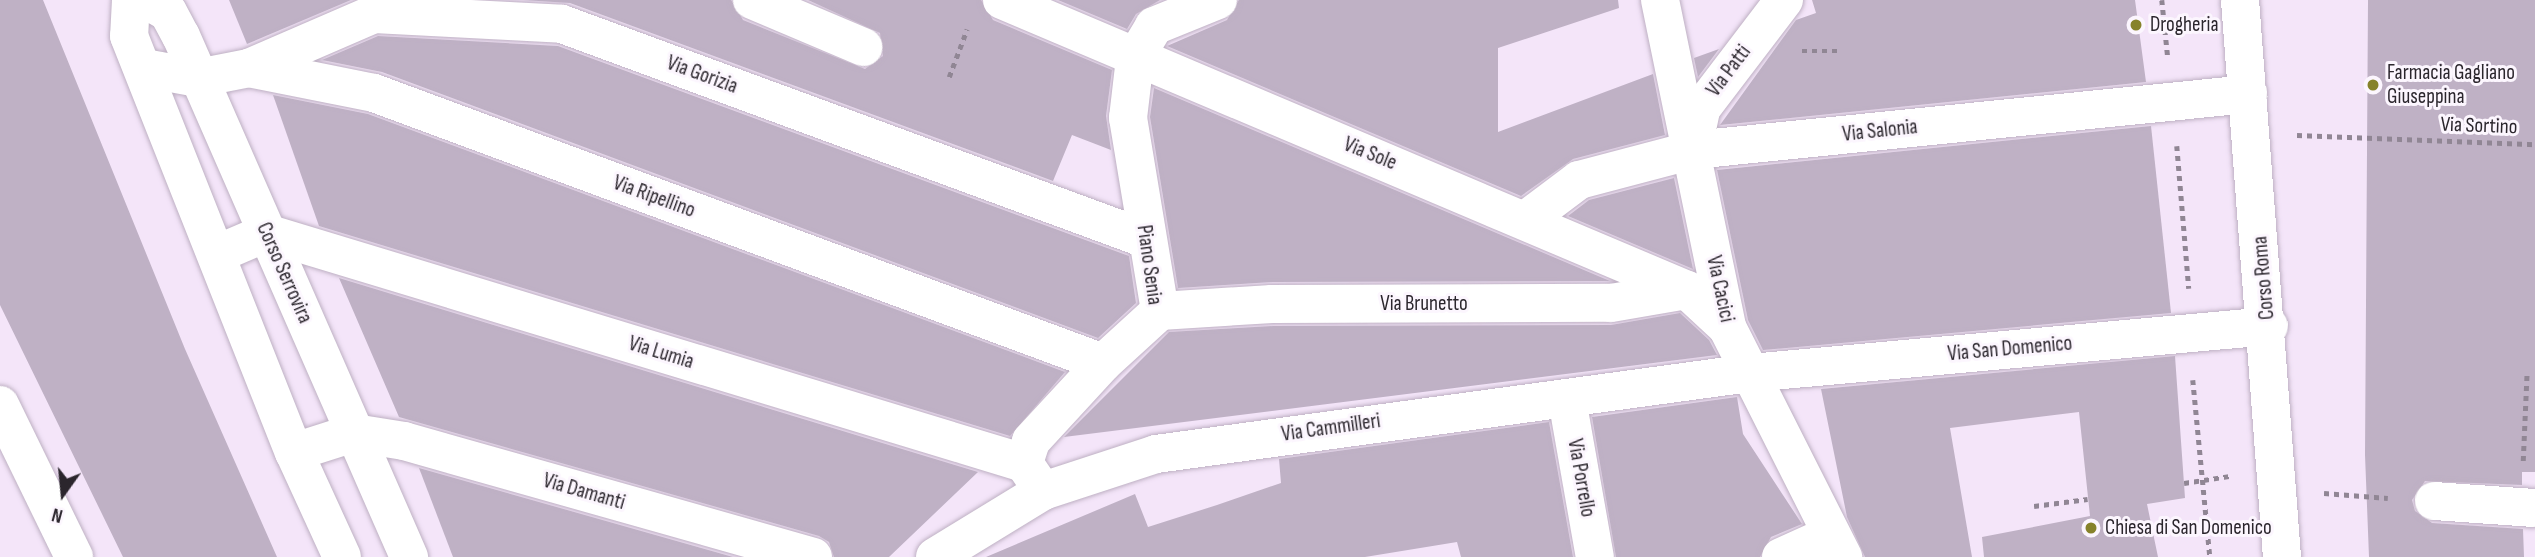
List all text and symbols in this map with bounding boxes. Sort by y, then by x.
place label: Drogheria [2150,12,2219,38]
marker: Drogheria [2128,17,2144,33]
street label: Via Patti [1701,40,1757,102]
street label: Via Gorizia [663,51,741,99]
place label: Farmacia Gagliano Giuseppina [2387,60,2515,110]
marker: Farmacia Gagliano Giuseppina [2365,77,2381,93]
street label: Via Sortino [2440,112,2518,140]
street label: Via Salonia [1841,115,1919,147]
street label: Via Sole [1340,132,1400,176]
street label: Via Ripellino [610,171,698,223]
street label: Corso Serrovira [251,219,317,327]
street label: Piano Senia [1131,223,1167,307]
street label: Corso Roma [2248,235,2280,321]
street label: Via Cacici [1701,253,1739,325]
street label: Via Brunetto [1380,291,1468,317]
street label: Via Lumia [625,331,697,375]
street label: Via San Domenico [1947,331,2073,367]
street label: Via Cammilleri [1280,409,1382,447]
street label: Via Porrello [1562,437,1600,519]
north arrow [28,459,98,529]
street label: Via Damanti [540,468,628,516]
text: N [50,502,65,527]
place label: Chiesa di San Domenico [2105,515,2272,541]
marker: Chiesa di San Domenico [2083,520,2099,536]

